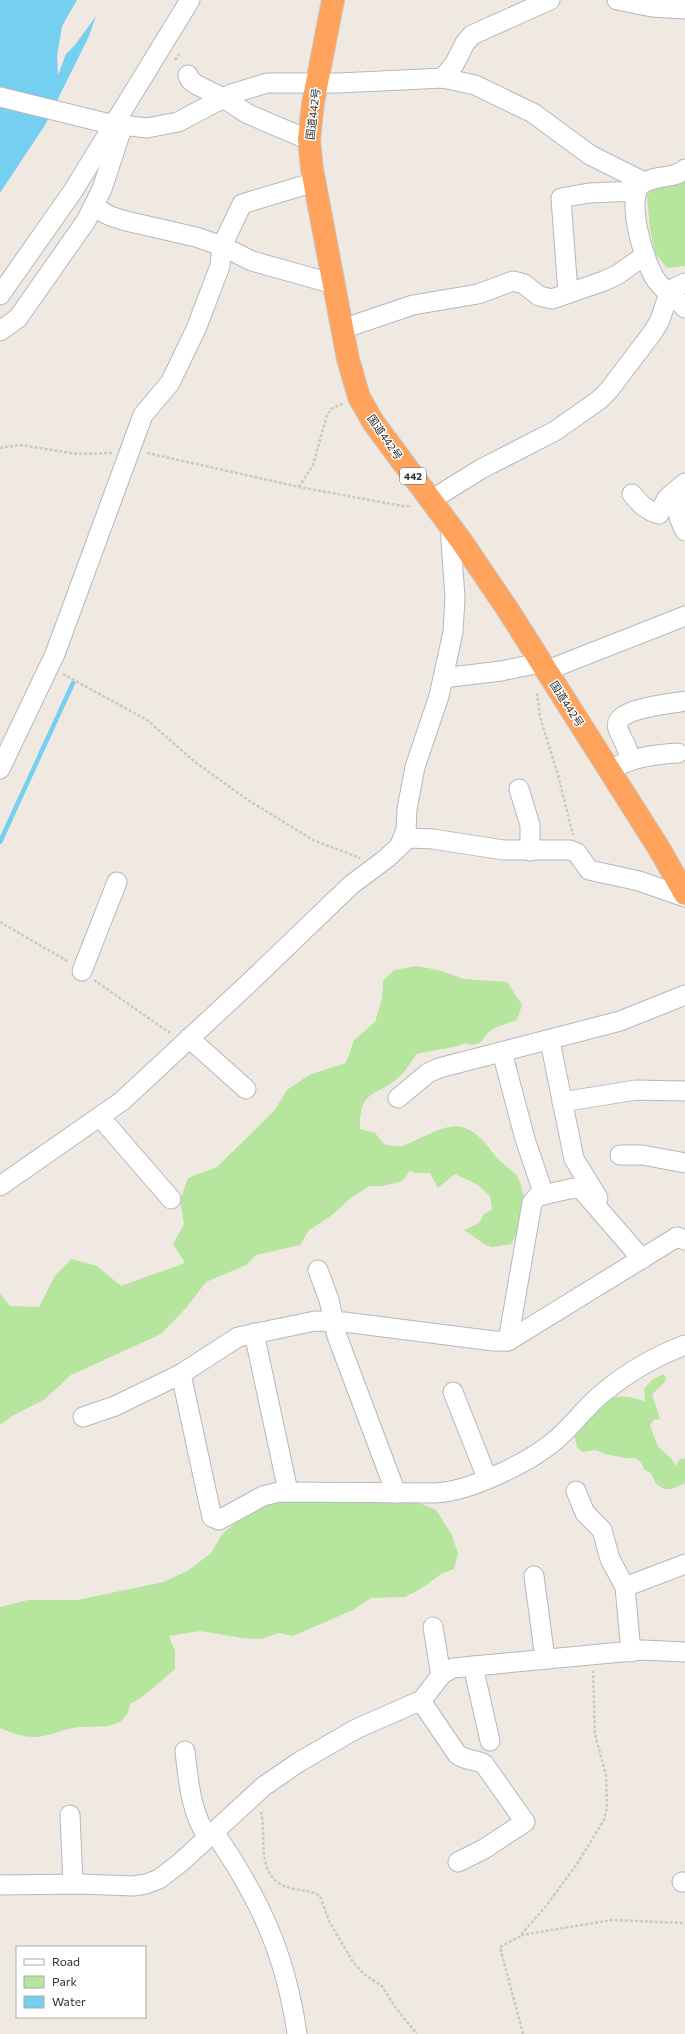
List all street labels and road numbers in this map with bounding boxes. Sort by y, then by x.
street label: 国道442号 [303,87,322,141]
street label: 国道442号 [365,412,406,462]
road number: 442 [400,468,426,484]
street label: 国道442号 [548,678,587,729]

